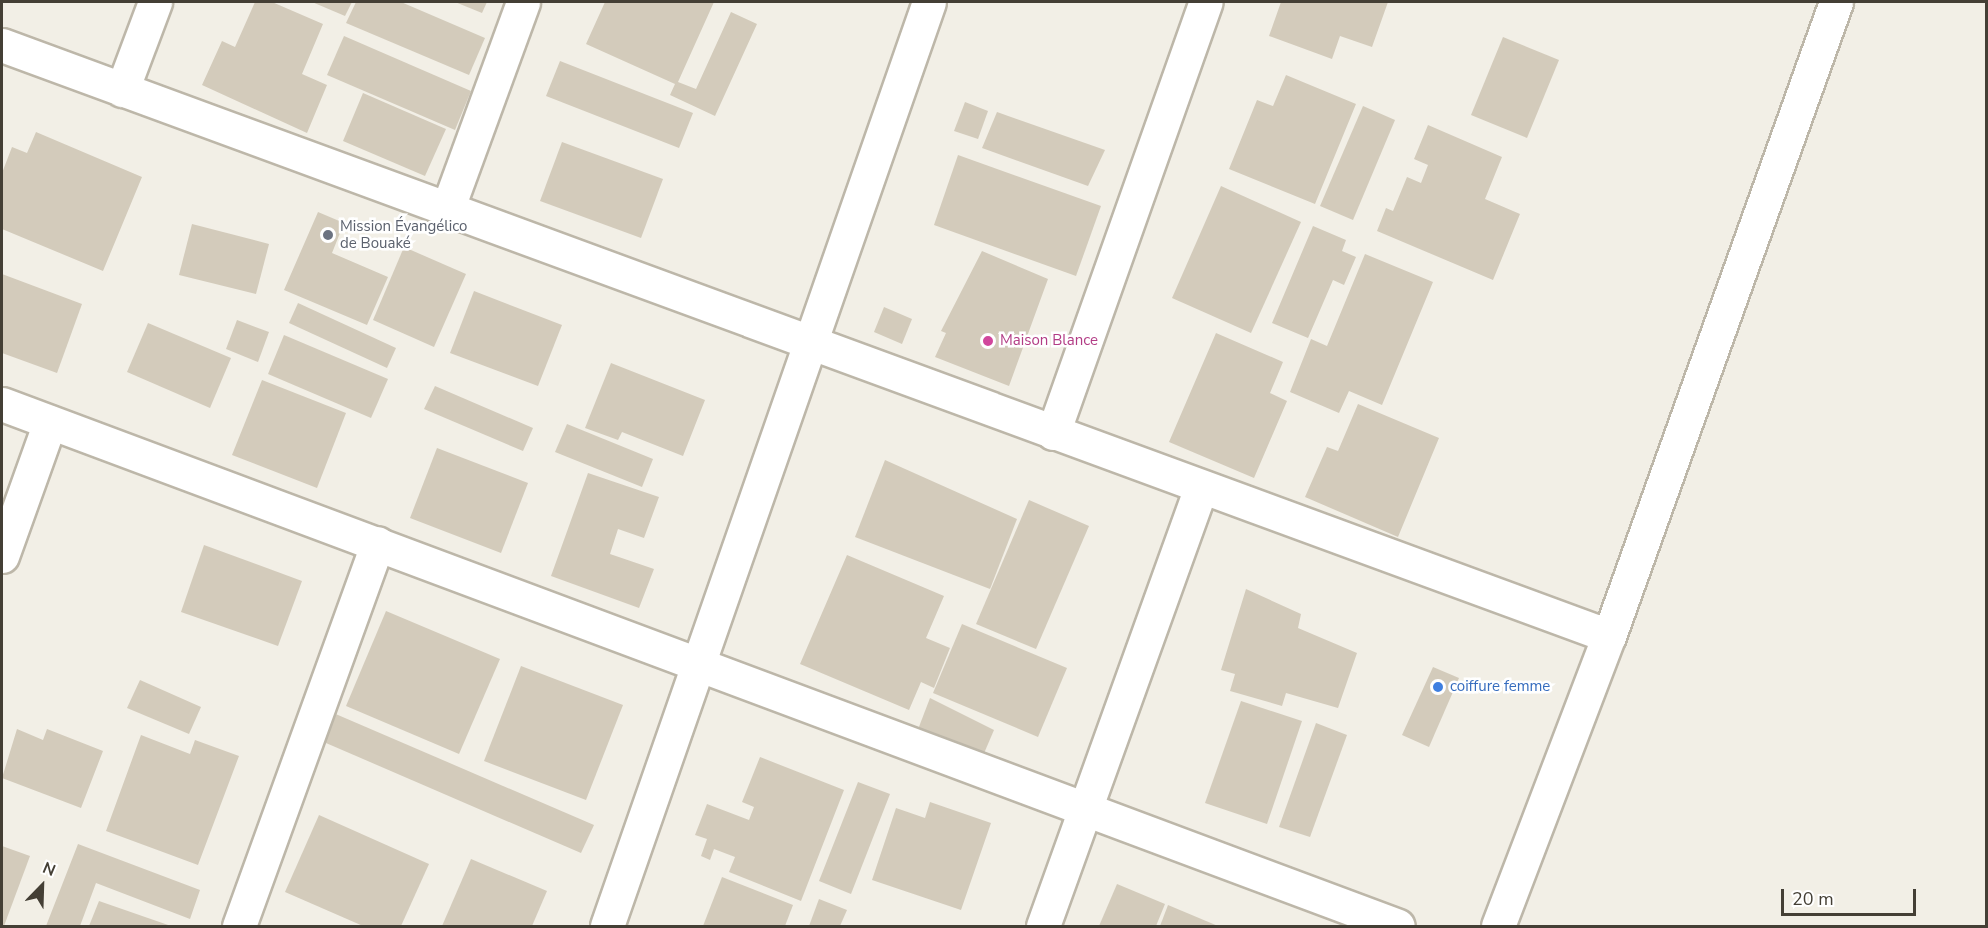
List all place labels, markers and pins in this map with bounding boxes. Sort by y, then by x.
place label: Mission Évangélico de Bouaké [340,217,467,252]
marker: Mission Évangélico de Bouaké [321,228,335,242]
place label: Maison Blance [1000,332,1098,350]
marker: Maison Blance [981,334,995,348]
place label: coiffure femme [1450,678,1550,696]
marker: coiffure femme [1431,680,1445,694]

